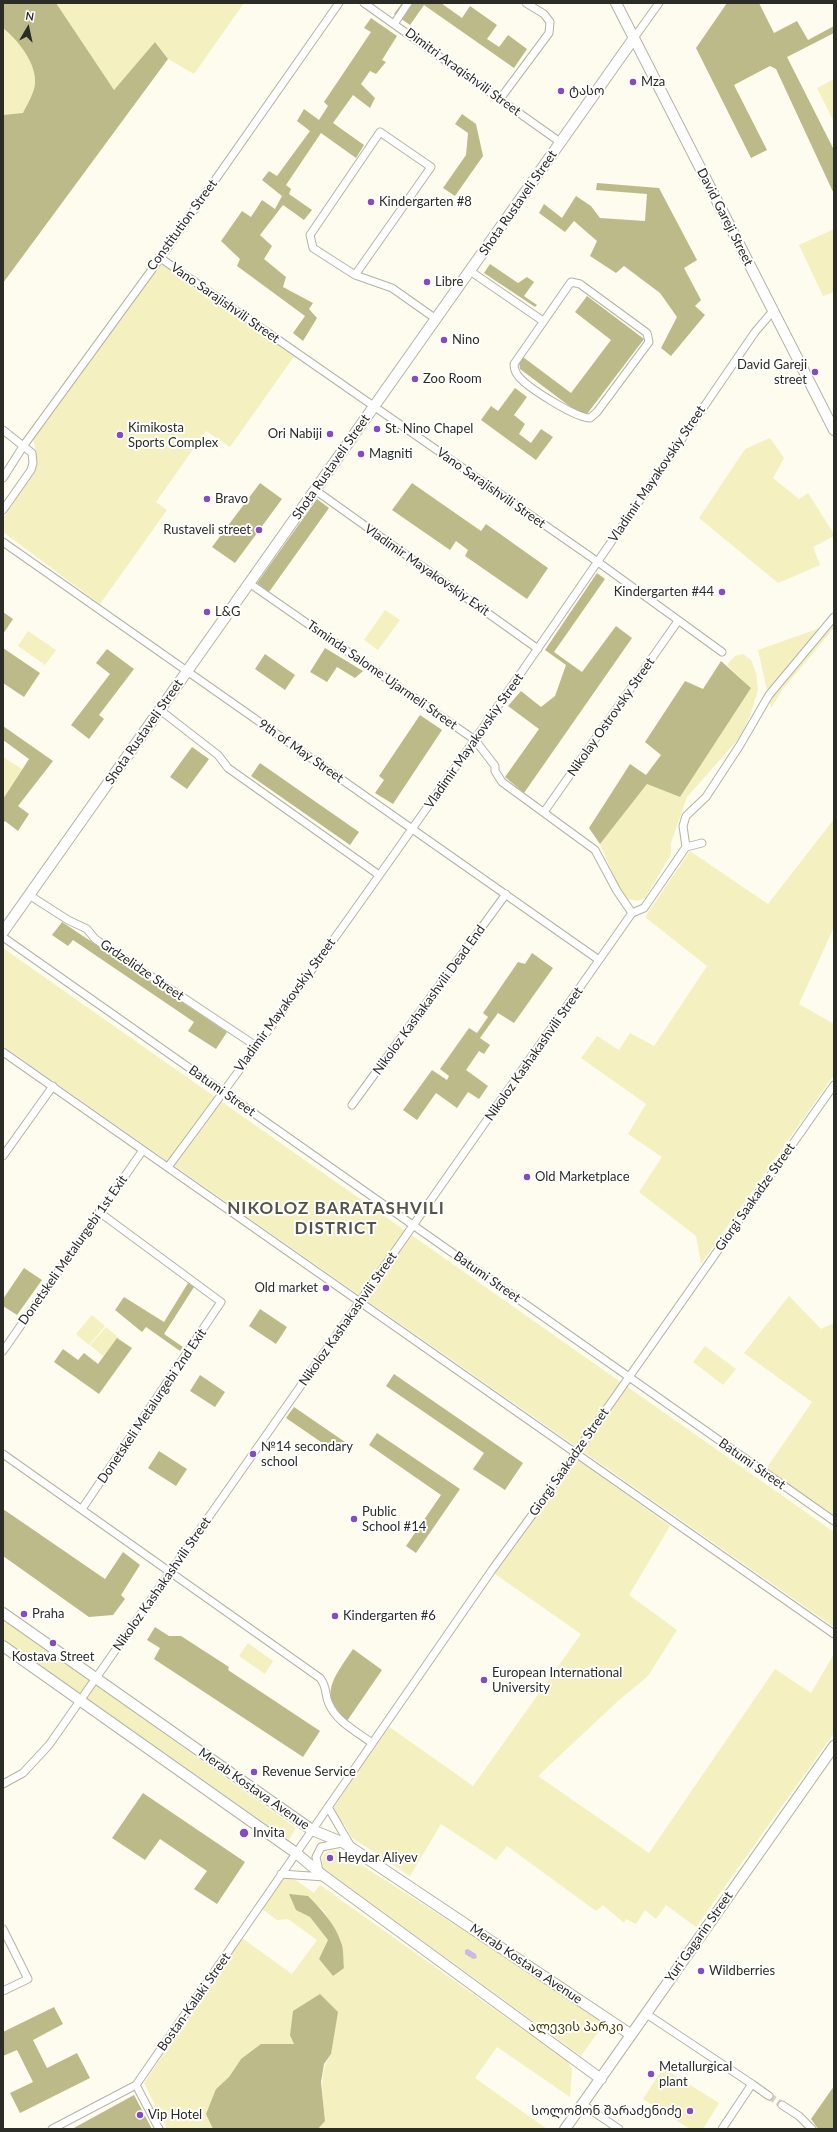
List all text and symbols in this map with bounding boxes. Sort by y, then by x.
north arrow [8,8,48,48]
text: N [25,9,35,23]
street label: Dimitri Araqishvili Street [402,25,524,119]
place label: Mza [641,74,665,90]
marker: Mza [628,77,638,87]
place label: ტასო [569,83,604,99]
marker: ტასო [556,86,566,96]
street label: Shota Rustaveli Street [476,147,560,259]
street label: David Gareji Street [694,166,756,268]
street label: Constitution Street [144,176,220,274]
place label: Kindergarten #8 [379,194,472,210]
marker: Kindergarten #8 [366,197,376,207]
street label: Vano Sarajishvili Street [168,260,282,346]
place label: Libre [435,274,463,290]
marker: Libre [422,277,432,287]
place label: Nino [452,332,480,348]
marker: Nino [439,335,449,345]
place label: David Gareji street [737,357,807,388]
marker: David Gareji street [810,367,820,377]
place label: Zoo Room [423,371,482,387]
marker: Zoo Room [410,374,420,384]
street label: Vladimir Mayakovskiy Street [605,403,709,545]
street label: Shota Rustaveli Street [289,411,373,523]
place label: Kimikosta Sports Complex [128,420,218,451]
place label: St. Nino Chapel [385,421,473,437]
marker: St. Nino Chapel [372,424,382,434]
place label: Ori Nabiji [268,426,322,442]
marker: Ori Nabiji [325,429,335,439]
marker: Kimikosta Sports Complex [115,430,125,440]
street label: Vano Sarajishvili Street [434,445,548,531]
place label: Magniti [369,446,412,462]
marker: Magniti [356,449,366,459]
place label: Bravo [215,491,248,507]
marker: Bravo [202,494,212,504]
street label: Vladimir Mayakovskiy Exit [362,521,492,619]
place label: Rustaveli street [163,522,251,538]
marker: Rustaveli street [254,525,264,535]
place label: Kindergarten #44 [614,584,714,600]
marker: Kindergarten #44 [717,587,727,597]
place label: L&G [215,604,240,620]
marker: L&G [202,607,212,617]
street label: Tsminda Salome Ujarmeli Street [304,617,460,733]
street label: Nikolay Ostrovsky Street [564,655,658,779]
street label: Vladimir Mayakovskiy Street [421,670,527,812]
street label: Shota Rustaveli Street [102,676,186,788]
street label: 9th of May Street [255,716,347,786]
street label: Nikoloz Kashakashvili Dead End [369,922,489,1078]
street label: Vladimir Mayakovskiy Street [231,935,339,1075]
street label: Grdzelidze Street [97,936,187,1004]
street label: Nikoloz Kashakashvili Street [482,984,586,1124]
street label: Batumi Street [186,1062,258,1120]
street label: Giorgi Saakadze Street [712,1140,798,1254]
place label: Old Marketplace [535,1169,630,1185]
street label: Donetskeli Metalurgebi 1st Exit [15,1172,131,1328]
marker: Old Marketplace [522,1172,532,1182]
district label: NIKOLOZ BARATASHVILI DISTRICT [227,1199,445,1239]
street label: Batumi Street [451,1248,523,1306]
street label: Nikoloz Kashakashvili Street [296,1249,400,1389]
place label: Old market [254,1280,318,1296]
marker: Old market [321,1283,331,1293]
street label: Donetskeli Metalurgebi 2nd Exit [94,1326,210,1486]
street label: Giorgi Saakadze Street [526,1405,612,1519]
street label: Batumi Street [716,1435,788,1493]
place label: №14 secondary school [261,1439,353,1470]
marker: №14 secondary school [248,1449,258,1459]
place label: Public School #14 [362,1504,426,1535]
street label: Nikoloz Kashakashvili Street [110,1514,214,1654]
marker: Public School #14 [349,1514,359,1524]
place label: Praha [32,1606,64,1622]
place label: Kindergarten #6 [343,1608,436,1624]
marker: Praha [19,1609,29,1619]
marker: Kindergarten #6 [330,1611,340,1621]
marker: Kostava Street [48,1638,58,1648]
place label: Kostava Street [12,1649,94,1665]
place label: European International University [492,1665,622,1696]
marker: European International University [479,1675,489,1685]
street label: Merab Kostava Avenue [195,1745,313,1833]
place label: Revenue Service [262,1764,356,1780]
marker: Revenue Service [249,1767,259,1777]
place label: Invita [253,1825,285,1841]
marker: Invita [238,1827,250,1839]
place label: Heydar Aliyev [338,1850,418,1866]
marker: Heydar Aliyev [325,1853,335,1863]
street label: Yuri Gagarin Street [662,1889,736,1985]
street label: Merab Kostava Avenue [467,1921,585,2007]
street label: Bostan-Kalaki Street [154,1950,234,2054]
place label: Wildberries [709,1963,775,1979]
marker: Wildberries [696,1966,706,1976]
park label: ალევის პარკი [529,2019,623,2035]
place label: Metallurgical plant [659,2059,732,2090]
marker: Metallurgical plant [646,2069,656,2079]
place label: სოლომონ შარაძენიძე [531,2103,682,2119]
marker: სოლომონ შარაძენიძე [685,2106,695,2116]
place label: Vip Hotel [148,2107,202,2123]
marker: Vip Hotel [135,2110,145,2120]

